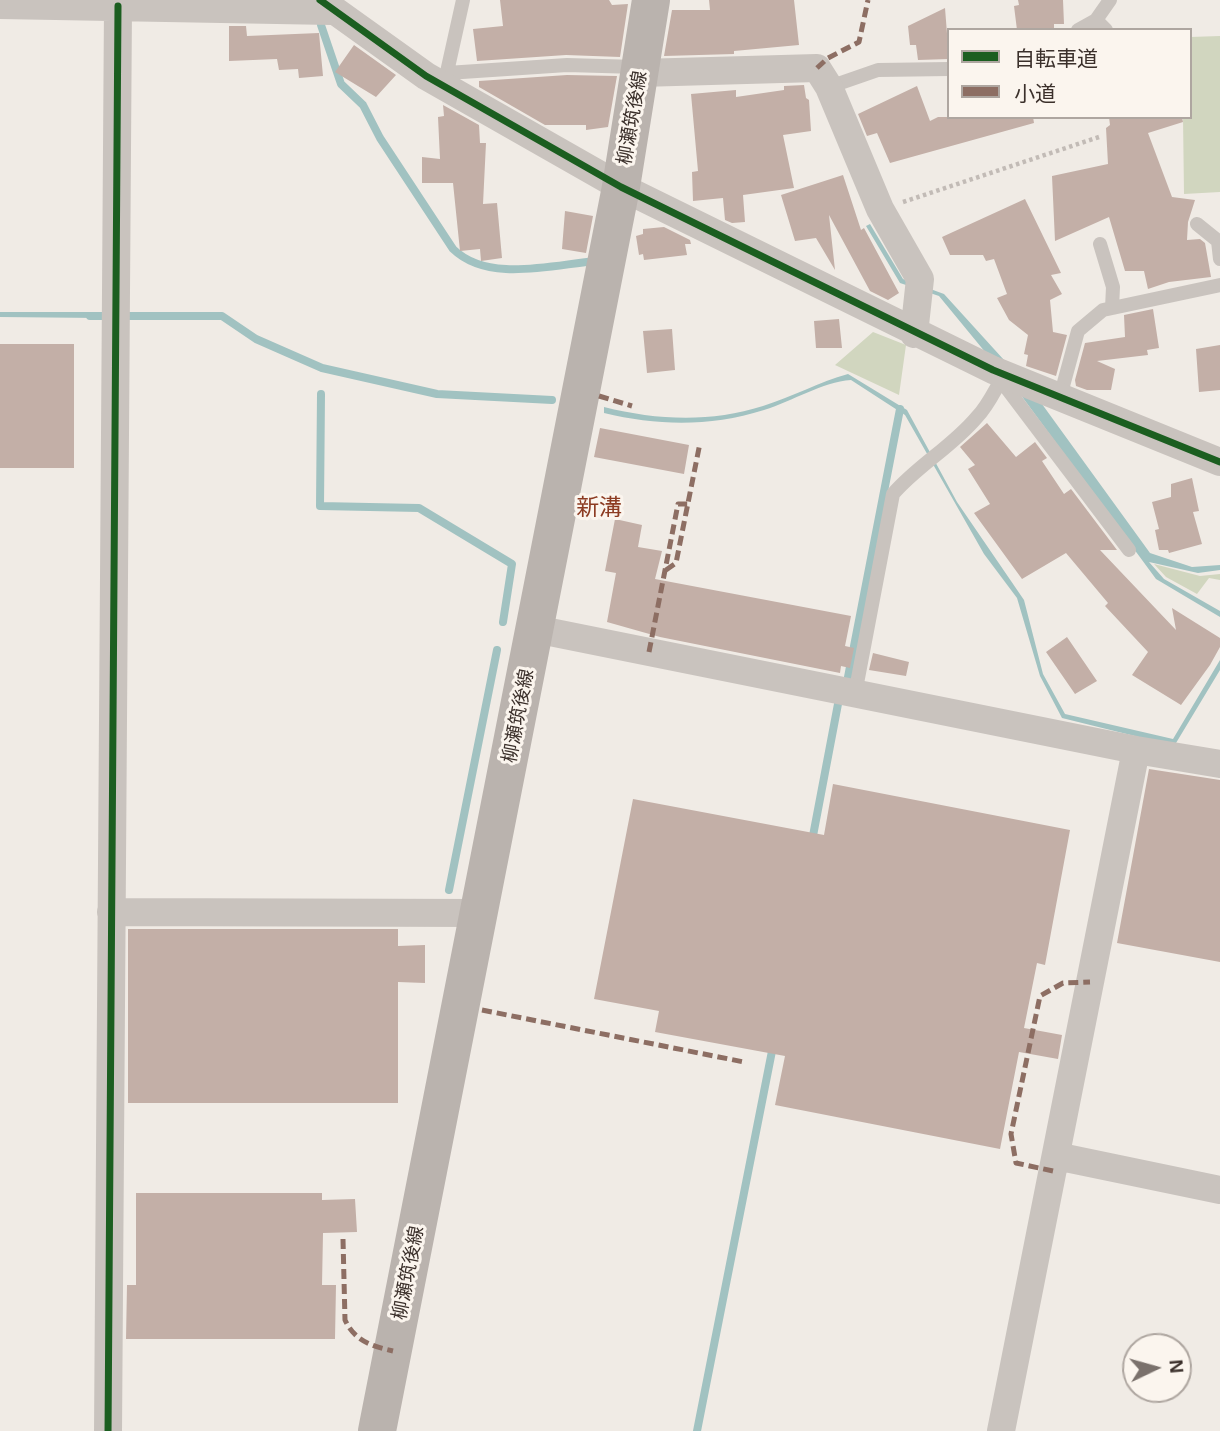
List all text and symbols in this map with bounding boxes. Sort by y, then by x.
legend [947,28,1192,119]
text: 自転車道 [1014,47,1098,70]
street label: 柳瀬筑後線 [614,69,652,167]
text: 小道 [1014,82,1056,105]
district label: 新溝 [576,495,622,523]
street label: 柳瀬筑後線 [499,667,539,765]
street label: 柳瀬筑後線 [389,1224,429,1322]
north arrow [1122,1333,1192,1403]
text: N [1165,1359,1187,1374]

